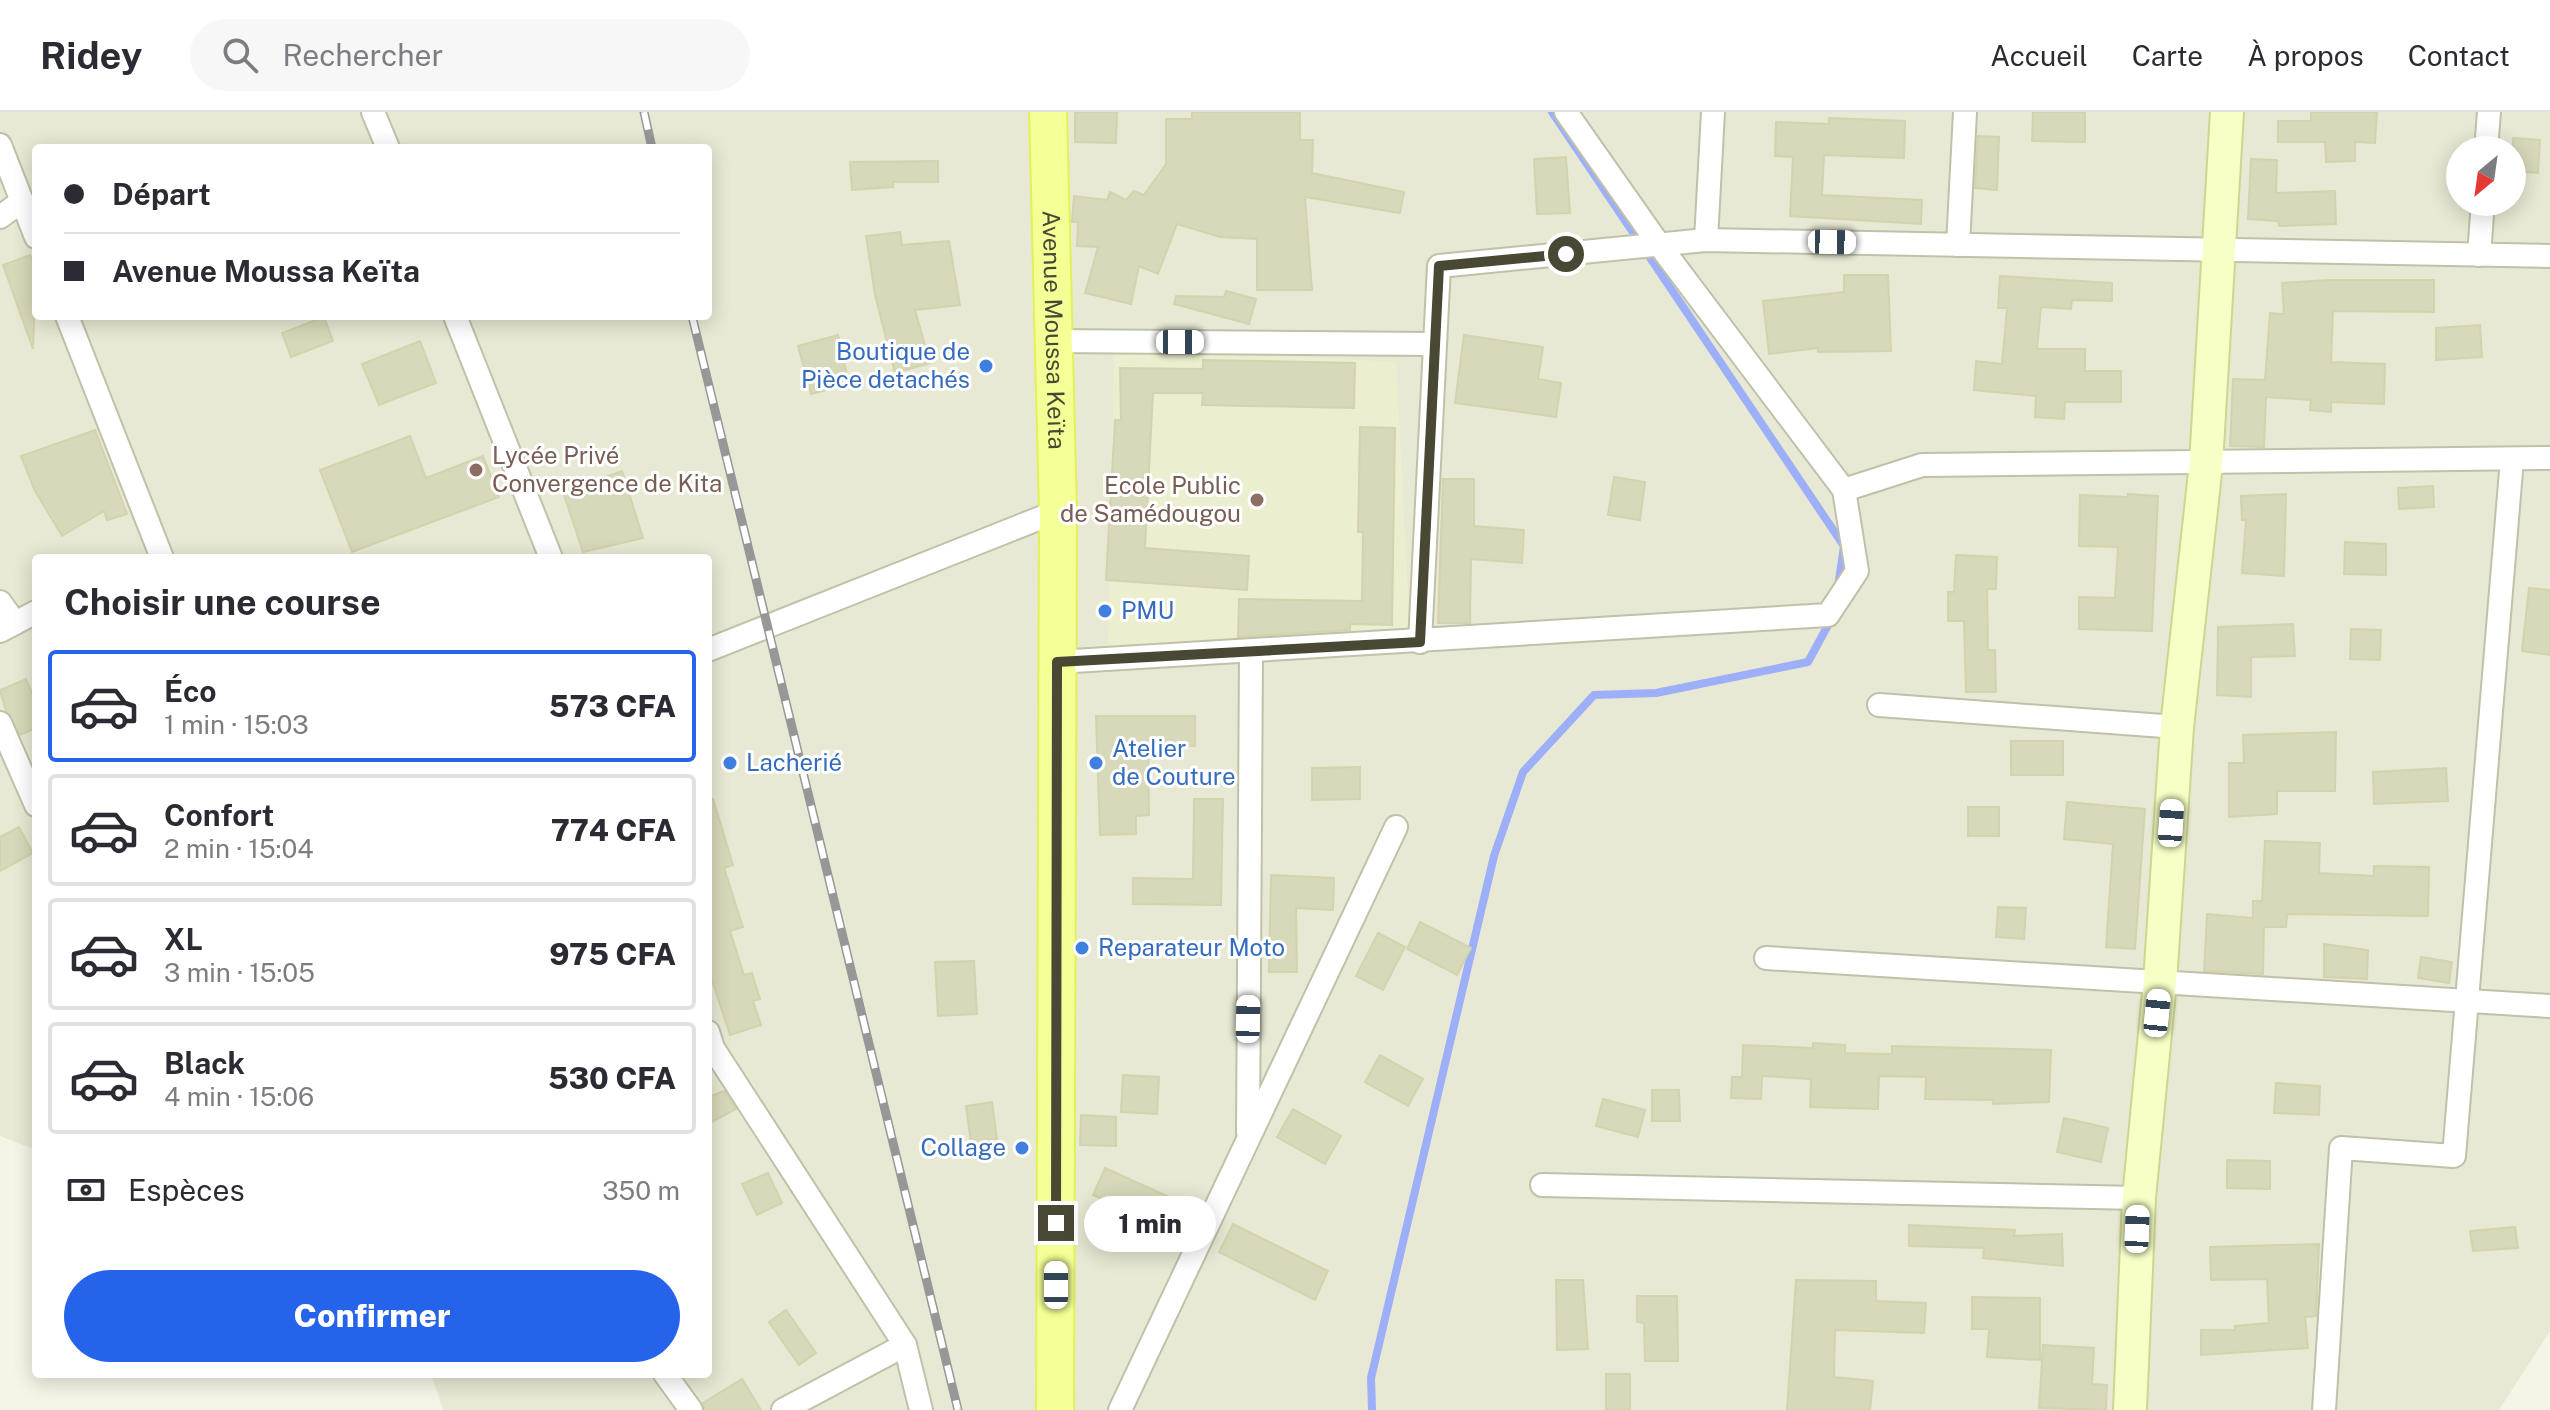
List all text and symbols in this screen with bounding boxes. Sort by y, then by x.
search box [190,19,750,91]
text: Ridey [40,33,142,78]
icon: search [218,33,262,77]
text: Rechercher [282,37,443,73]
text: Accueil [1990,39,2088,72]
text: Carte [2132,39,2203,72]
text: À propos [2247,39,2364,72]
text: Contact [2408,39,2510,72]
north arrow [2446,136,2526,216]
map controls [2446,136,2526,216]
text: Départ [112,176,211,212]
street label: Avenue Moussa Keïta [1037,210,1071,450]
car [1808,230,1856,254]
route start [1548,236,1584,272]
text: Avenue Moussa Keïta [112,253,420,289]
car [1156,330,1204,354]
place label: Boutique de Pièce detachés [801,337,970,393]
marker: Boutique de Pièce detachés [977,357,995,375]
place label: Lycée Privé Convergence de Kita [492,441,722,497]
marker: Lycée Privé Convergence de Kita [467,461,485,479]
place label: Ecole Public de Samédougou [1060,471,1241,527]
marker: Ecole Public de Samédougou [1248,491,1266,509]
text: Choisir une course [64,581,381,623]
place label: PMU [1121,596,1174,624]
marker: PMU [1096,602,1114,620]
icon: car [68,670,140,742]
text: Éco [164,673,217,709]
text: 573 CFA [549,688,676,724]
text: 1 min · 15:03 [164,709,309,740]
place label: Atelier de Couture [1112,734,1236,790]
place label: Lacherié [746,748,842,776]
marker: Lacherié [721,754,739,772]
marker: Atelier de Couture [1087,754,1105,772]
icon: car [68,794,140,866]
text: Confort [164,797,274,833]
car [2157,798,2185,848]
text: 774 CFA [551,812,676,848]
text: 2 min · 15:04 [164,833,314,864]
icon: car [68,918,140,990]
text: XL [164,921,203,957]
place label: Reparateur Moto [1098,933,1285,961]
text: 975 CFA [549,936,676,972]
marker: Reparateur Moto [1073,939,1091,957]
text: 3 min · 15:05 [164,957,315,988]
car [2143,988,2171,1038]
car [1236,995,1260,1043]
icon: car [68,1042,140,1114]
text: Black [164,1045,245,1081]
text: 530 CFA [548,1060,676,1096]
text: 4 min · 15:06 [164,1081,314,1112]
place label: Collage [920,1133,1006,1161]
marker: Collage [1013,1139,1031,1157]
icon: cash [64,1168,108,1212]
text: Espèces [128,1172,245,1208]
text: 350 m [602,1175,680,1206]
callout: 1 min [1084,1195,1216,1251]
route end [1038,1205,1074,1241]
car [2124,1205,2150,1253]
text: 1 min [1118,1208,1182,1239]
car [1044,1261,1068,1309]
button: Confirmer [64,1270,680,1362]

